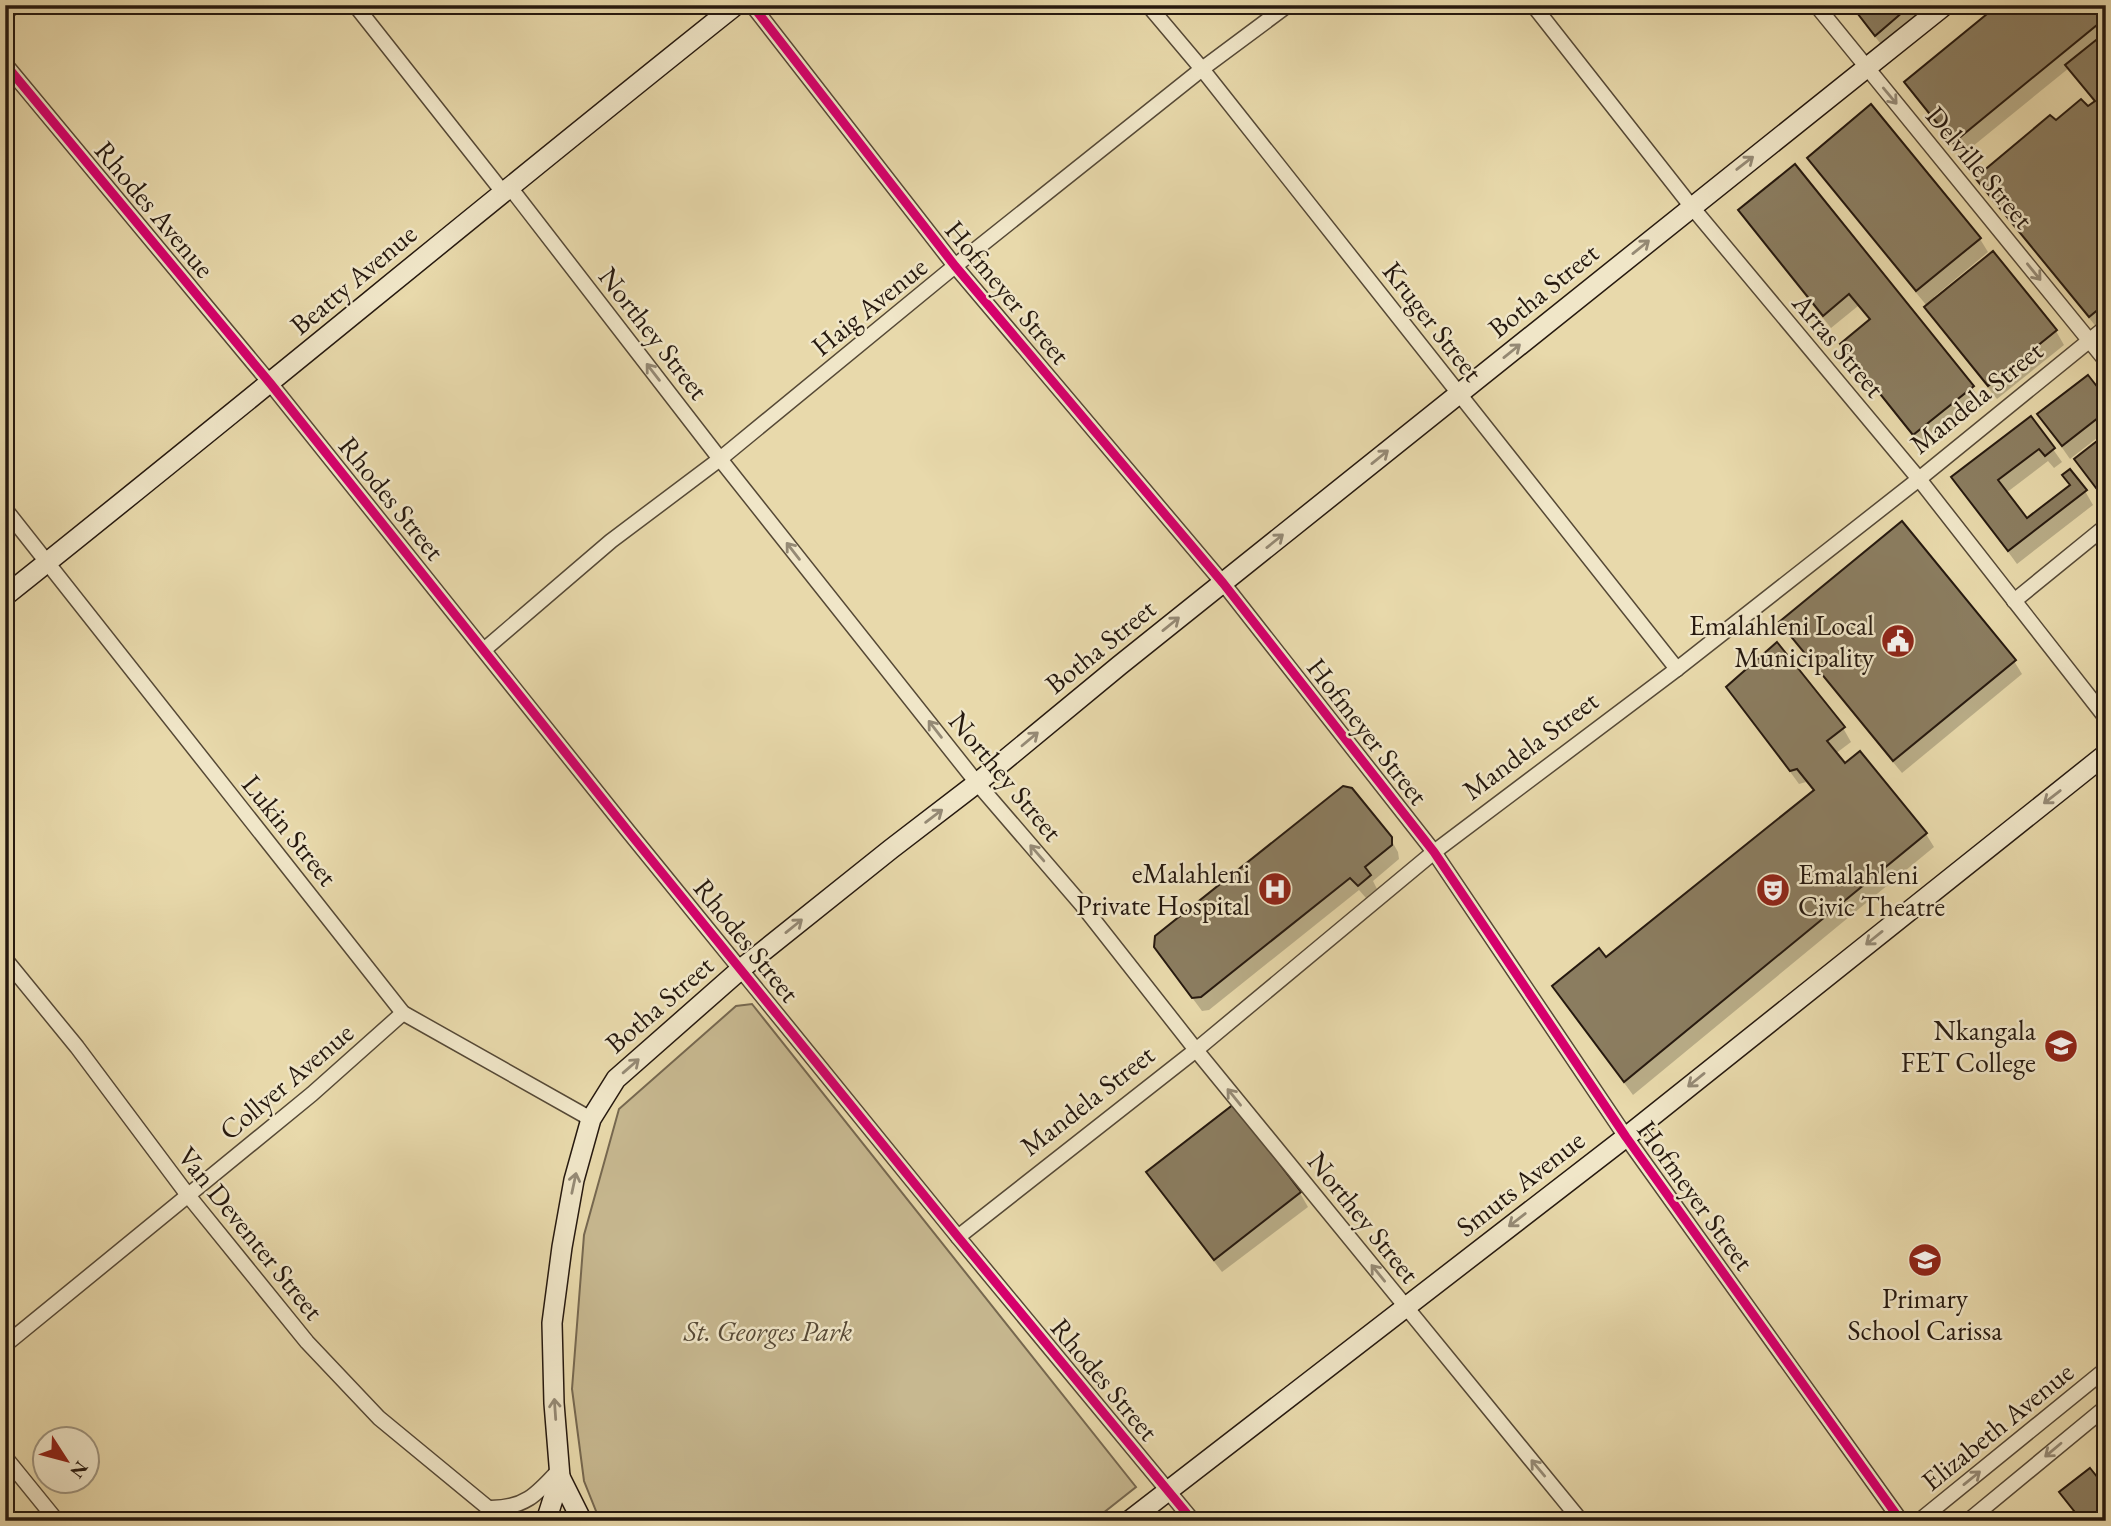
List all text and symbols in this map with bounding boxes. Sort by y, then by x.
one-way arrow [1882,87,1898,105]
street label: Delville Street [1918,98,2042,236]
street label: Rhodes Avenue [87,133,223,285]
one-way arrow [1735,156,1753,171]
street label: Hofmeyer Street [937,213,1079,372]
street label: Beatty Avenue [282,216,424,342]
street label: Botha Street [1480,234,1606,345]
one-way arrow [1631,240,1649,255]
street label: Haig Avenue [804,248,934,364]
street label: Kruger Street [1375,254,1491,388]
street label: Northey Street [591,259,717,407]
one-way arrow [2027,262,2042,280]
street label: Arras Street [1784,285,1893,405]
street label: Mandela Street [1902,332,2050,462]
one-way arrow [1503,343,1521,358]
one-way arrow [646,363,661,382]
street label: Rhodes Street [331,429,453,568]
one-way arrow [1371,449,1389,464]
one-way arrow [1265,533,1283,549]
one-way arrow [786,543,801,561]
street label: Botha Street [1037,590,1163,701]
place label: Emalahleni Local Municipality [1689,607,1875,675]
one-way arrow [1162,616,1180,632]
public building icon: Emalahleni Local Municipality [1879,622,1917,660]
street label: Hofmeyer Street [1299,650,1437,812]
street label: Mandela Street [1455,682,1605,808]
street label: Northey Street [941,704,1071,849]
one-way arrow [927,721,942,739]
one-way arrow [1020,732,1038,747]
street label: Lukin Street [234,767,346,893]
one-way arrow [2044,789,2062,804]
one-way arrow [924,808,943,823]
one-way arrow [1029,844,1045,862]
place label: eMalahleni Private Hospital [1076,855,1250,923]
place label: Emalahleni Civic Theatre [1798,856,1945,924]
hospital icon: eMalahleni Private Hospital [1256,870,1294,908]
street label: Rhodes Street [686,871,808,1010]
theatre icon: Emalahleni Civic Theatre [1754,871,1792,909]
one-way arrow [785,919,803,934]
one-way arrow [1865,930,1883,945]
street label: Botha Street [597,947,721,1061]
place label: Nkangala FET College [1901,1012,2037,1080]
street label: Collyer Avenue [211,1014,361,1148]
school or university icon: Nkangala FET College [2042,1027,2080,1065]
street label: Mandela Street [1013,1036,1162,1164]
one-way arrow [622,1058,640,1074]
one-way arrow [1688,1072,1706,1088]
one-way arrow [1227,1088,1242,1106]
street label: Hofmeyer Street [1629,1113,1763,1277]
street label: Smuts Avenue [1448,1122,1592,1244]
street label: Van Deventer Street [170,1139,332,1327]
street label: Northey Street [1300,1144,1428,1290]
one-way arrow [568,1172,582,1195]
one-way arrow [1508,1213,1527,1228]
school or university icon: Primary School Carissa [1906,1241,1944,1279]
one-way arrow [1370,1265,1386,1283]
place label: Primary School Carissa [1848,1280,2003,1348]
street label: Rhodes Street [1043,1310,1167,1448]
park label: St. Georges Park [683,1313,853,1349]
street label: Elizabeth Avenue [1914,1354,2081,1498]
one-way arrow [548,1398,561,1421]
north arrow [32,1424,102,1494]
one-way arrow [2045,1442,2063,1458]
text: N [64,1456,94,1484]
one-way arrow [1530,1460,1546,1478]
one-way arrow [1962,1470,1980,1486]

